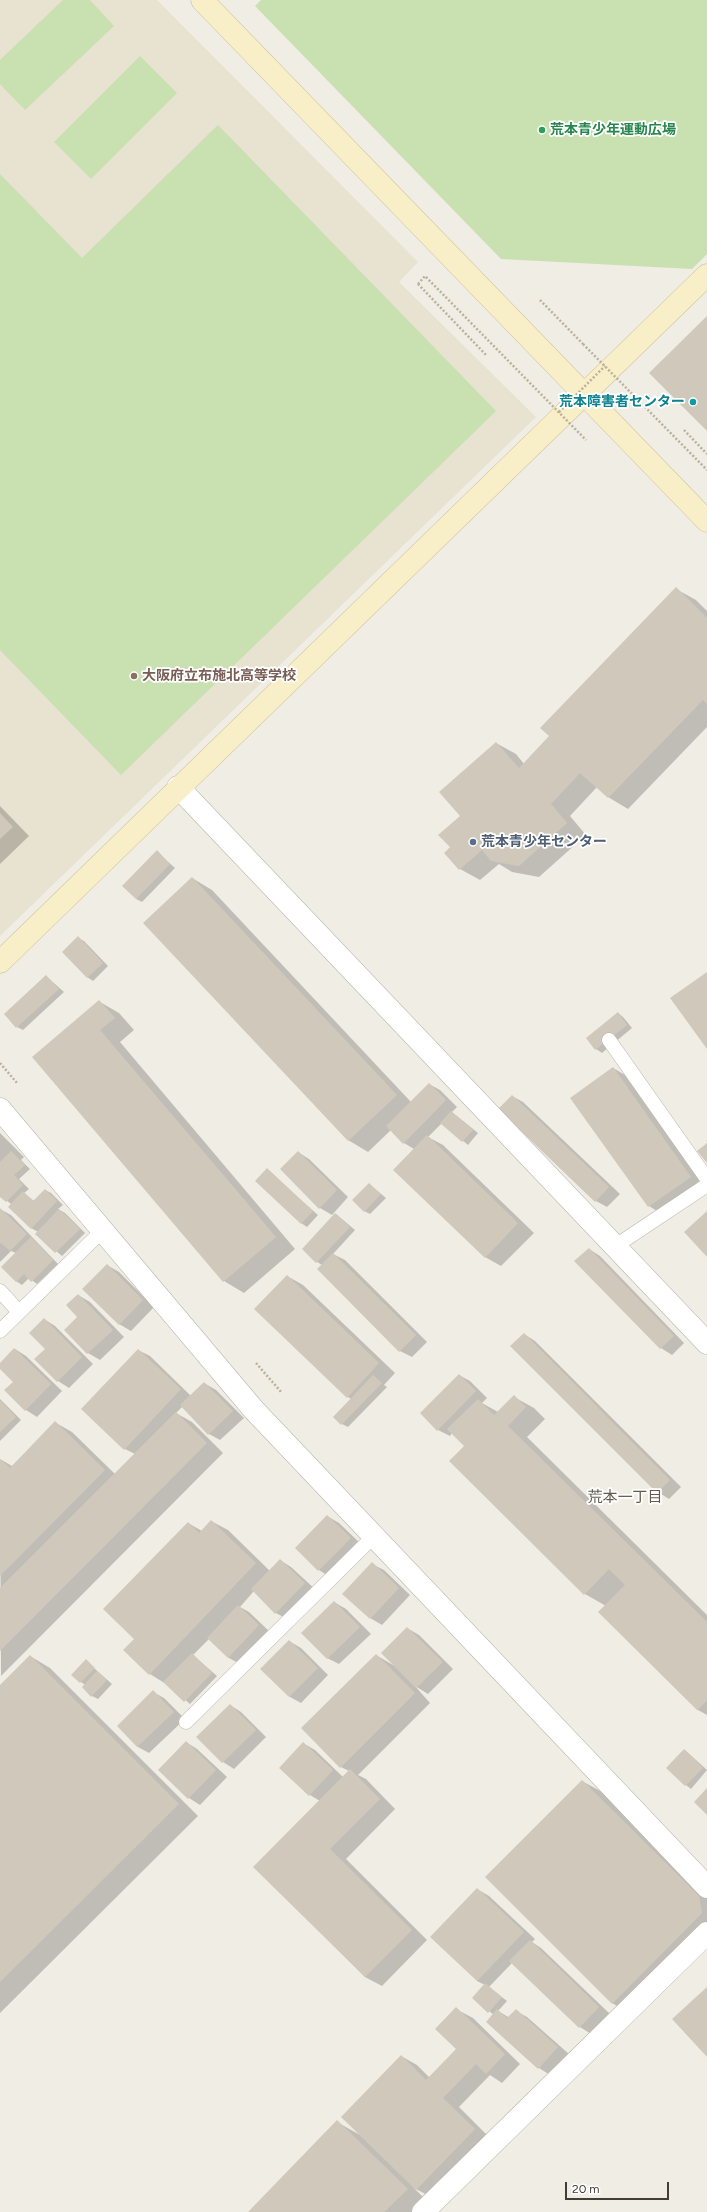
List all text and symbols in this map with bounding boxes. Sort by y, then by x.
place label: 荒本青少年運動広場 [550,122,676,138]
marker: 荒本青少年運動広場 [537,125,547,135]
place label: 荒本障害者センター [559,394,685,410]
marker: 荒本障害者センター [688,397,698,407]
place label: 大阪府立布施北高等学校 [142,668,296,684]
marker: 大阪府立布施北高等学校 [129,671,139,681]
place label: 荒本青少年センター [481,834,607,850]
marker: 荒本青少年センター [468,837,478,847]
district label: 荒本一丁目 [588,1489,662,1507]
scale bar [567,2174,671,2200]
text: 20 m [572,2182,600,2196]

